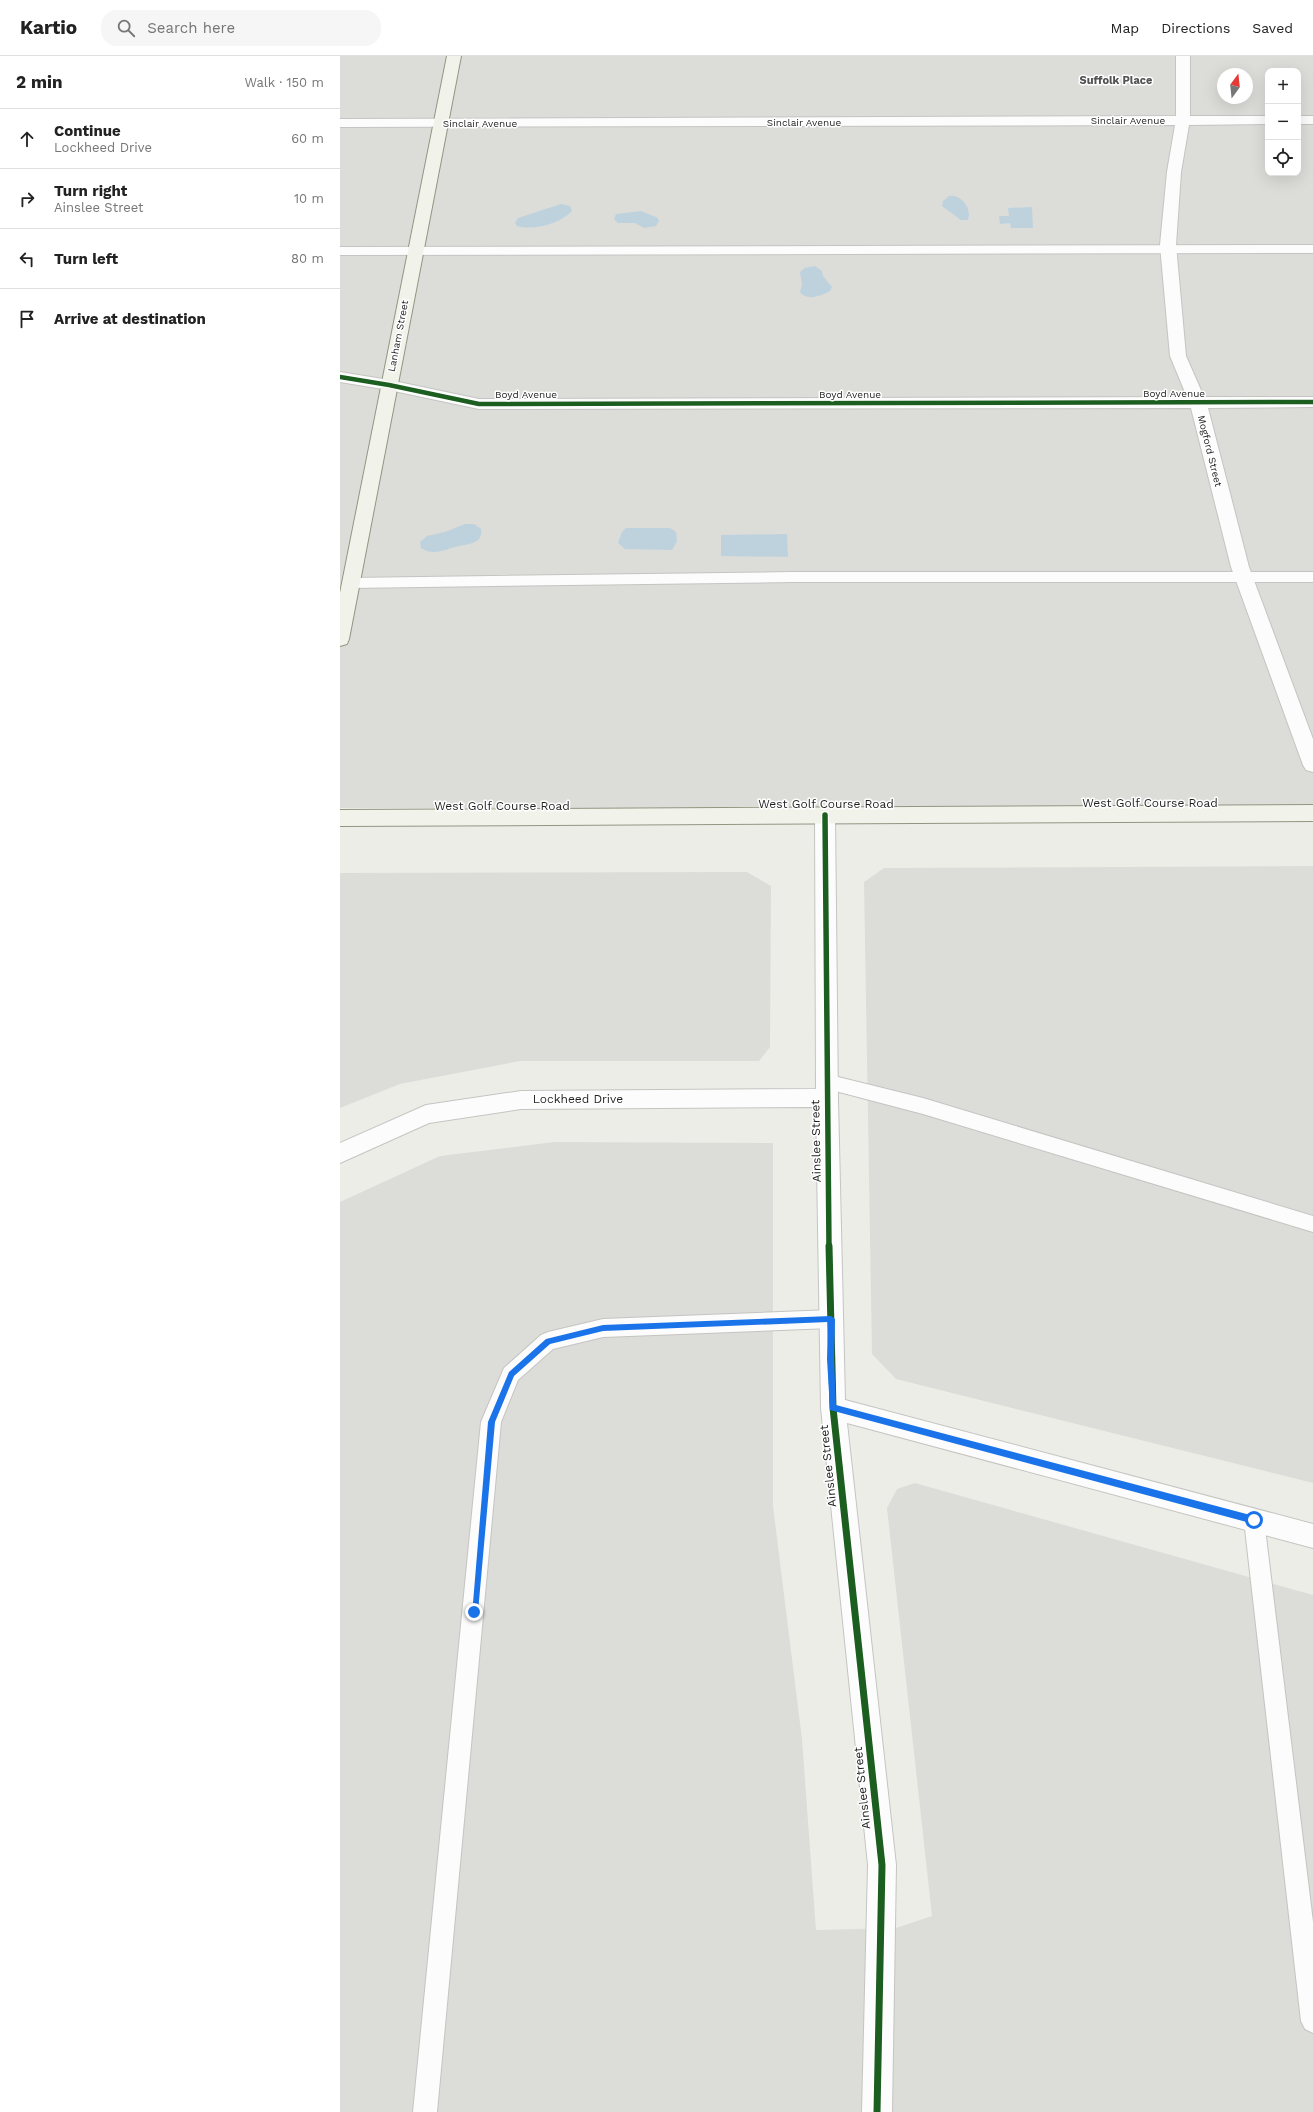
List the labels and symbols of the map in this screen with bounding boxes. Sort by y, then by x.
north arrow [1217,68,1253,104]
district label: Suffolk Place [1080,74,1152,87]
street label: Sinclair Avenue [1091,115,1165,126]
street label: Sinclair Avenue [767,117,841,128]
street label: Sinclair Avenue [443,118,517,129]
street label: Lanham Street [386,298,410,373]
street label: Boyd Avenue [1143,388,1205,399]
street label: Boyd Avenue [495,389,557,400]
street label: Boyd Avenue [819,389,881,400]
street label: Mogford Street [1196,414,1224,489]
street label: West Golf Course Road [1082,796,1218,810]
street label: West Golf Course Road [758,797,894,811]
street label: West Golf Course Road [434,799,570,813]
street label: Lockheed Drive [533,1092,623,1106]
street label: Ainslee Street [808,1100,824,1182]
street label: Ainslee Street [817,1424,839,1508]
route start [1245,1511,1263,1529]
route end [465,1603,483,1621]
street label: Ainslee Street [851,1746,873,1830]

